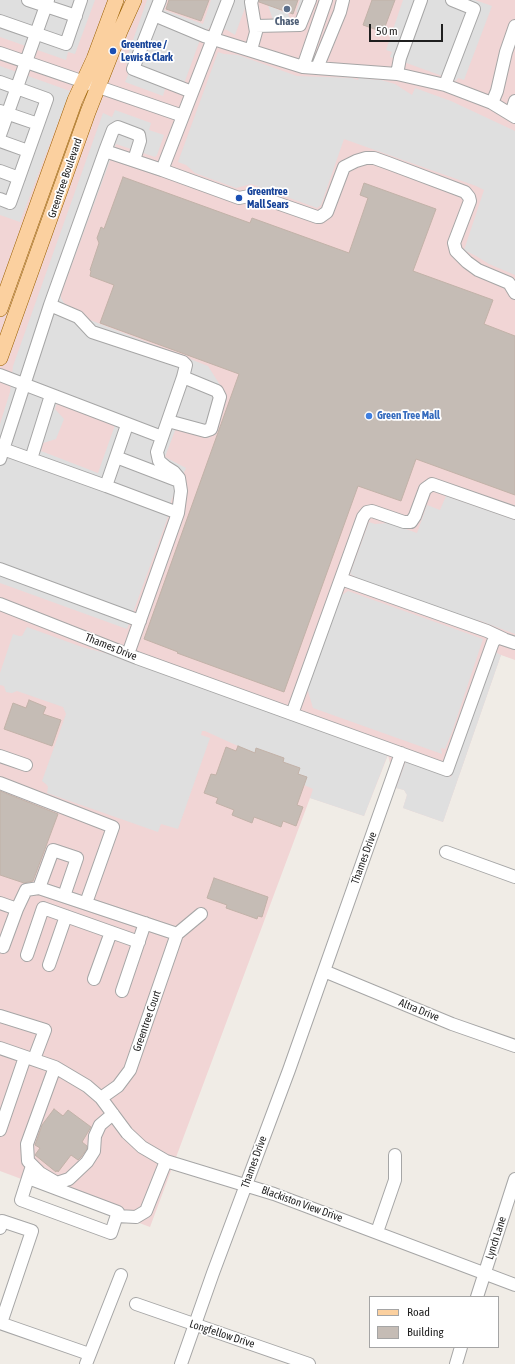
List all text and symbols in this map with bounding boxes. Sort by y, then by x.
marker: Chase [282,4,292,14]
place label: Chase [275,15,299,29]
scale bar [371,16,445,42]
text: 50 m [376,24,398,38]
place label: Greentree / Lewis & Clark [121,38,173,64]
marker: Greentree / Lewis & Clark [108,46,118,56]
street label: Greentree Boulevard [45,136,85,220]
place label: Greentree Mall Sears [247,185,289,211]
marker: Greentree Mall Sears [234,193,244,203]
place label: Green Tree Mall [377,409,440,423]
marker: Green Tree Mall [364,411,374,421]
street label: Thames Drive [83,631,139,663]
street label: Thames Drive [348,830,380,886]
street label: Greentree Court [130,989,164,1053]
street label: Altra Drive [397,996,441,1024]
street label: Thames Drive [238,1134,270,1190]
street label: Blackiston View Drive [260,1183,344,1225]
street label: Lynch Lane [483,1215,509,1261]
legend [369,1296,499,1348]
text: Road [407,1305,430,1319]
street label: Longfellow Drive [188,1317,256,1351]
text: Building [407,1325,444,1339]

